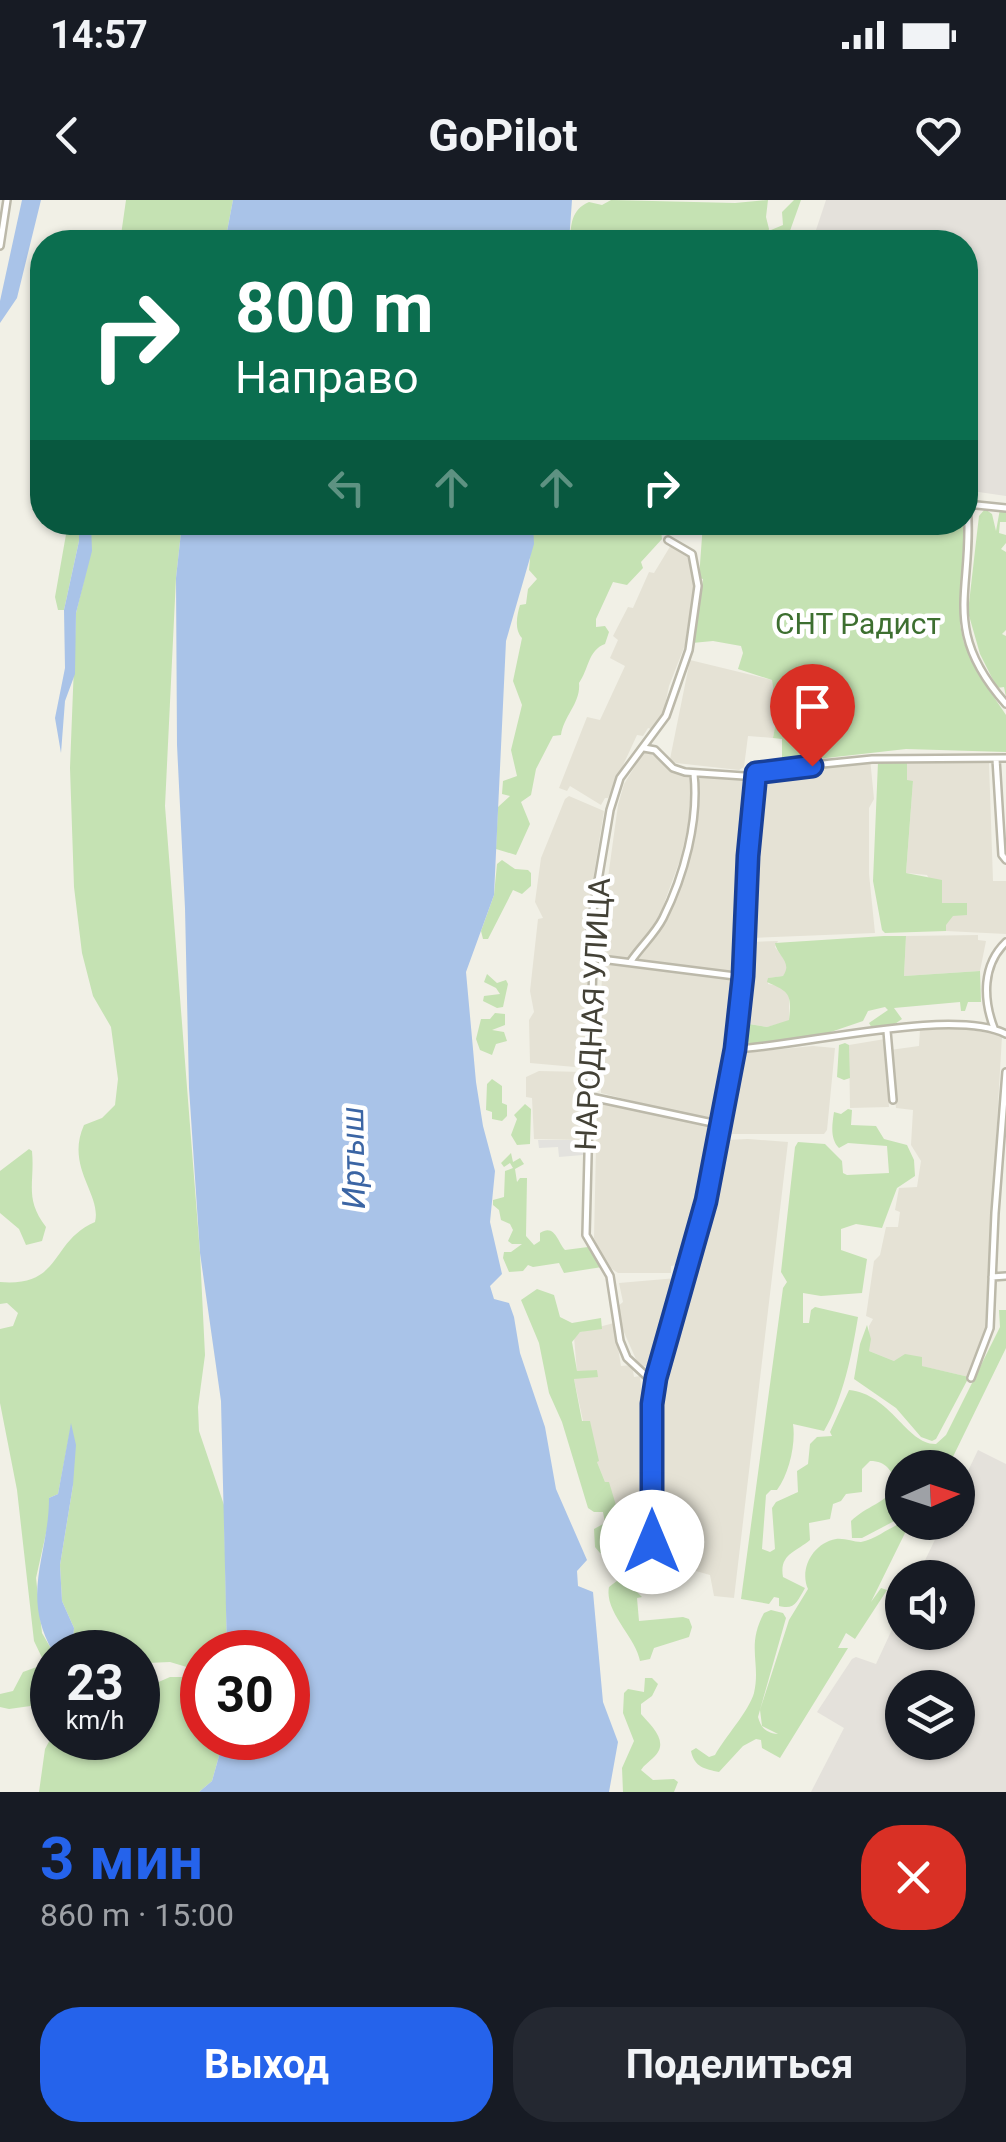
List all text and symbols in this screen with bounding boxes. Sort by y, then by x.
text: 14:57 [50,13,148,57]
icon: back [40,108,95,163]
icon: heart [911,108,966,163]
text: GoPilot [428,109,578,162]
text: 800 m [235,267,434,349]
icon: right [70,270,200,400]
text: Направо [235,351,419,404]
icon: left [319,460,374,515]
icon: ahead [424,460,479,515]
icon: ahead [529,460,584,515]
icon: right [634,460,689,515]
park label: СНТ Радист [775,606,941,641]
pin [770,664,855,767]
icon: arrive [785,679,840,734]
street label: НАРОДНАЯ УЛИЦА [568,876,617,1151]
water label: Иртыш [333,1106,373,1210]
north arrow [885,1450,975,1540]
map controls [885,1450,975,1760]
position arrow [600,1490,704,1594]
button: sound [885,1560,975,1650]
speed limit sign: 30 [180,1630,310,1760]
text: 23 [66,1654,124,1712]
button: layers [885,1670,975,1760]
text: km/h [66,1706,124,1735]
text: 3 мин [40,1823,203,1894]
button: close [861,1825,966,1930]
text: 860 m · 15:00 [40,1896,234,1934]
button: Выход [40,2007,493,2122]
button: Поделиться [513,2007,966,2122]

